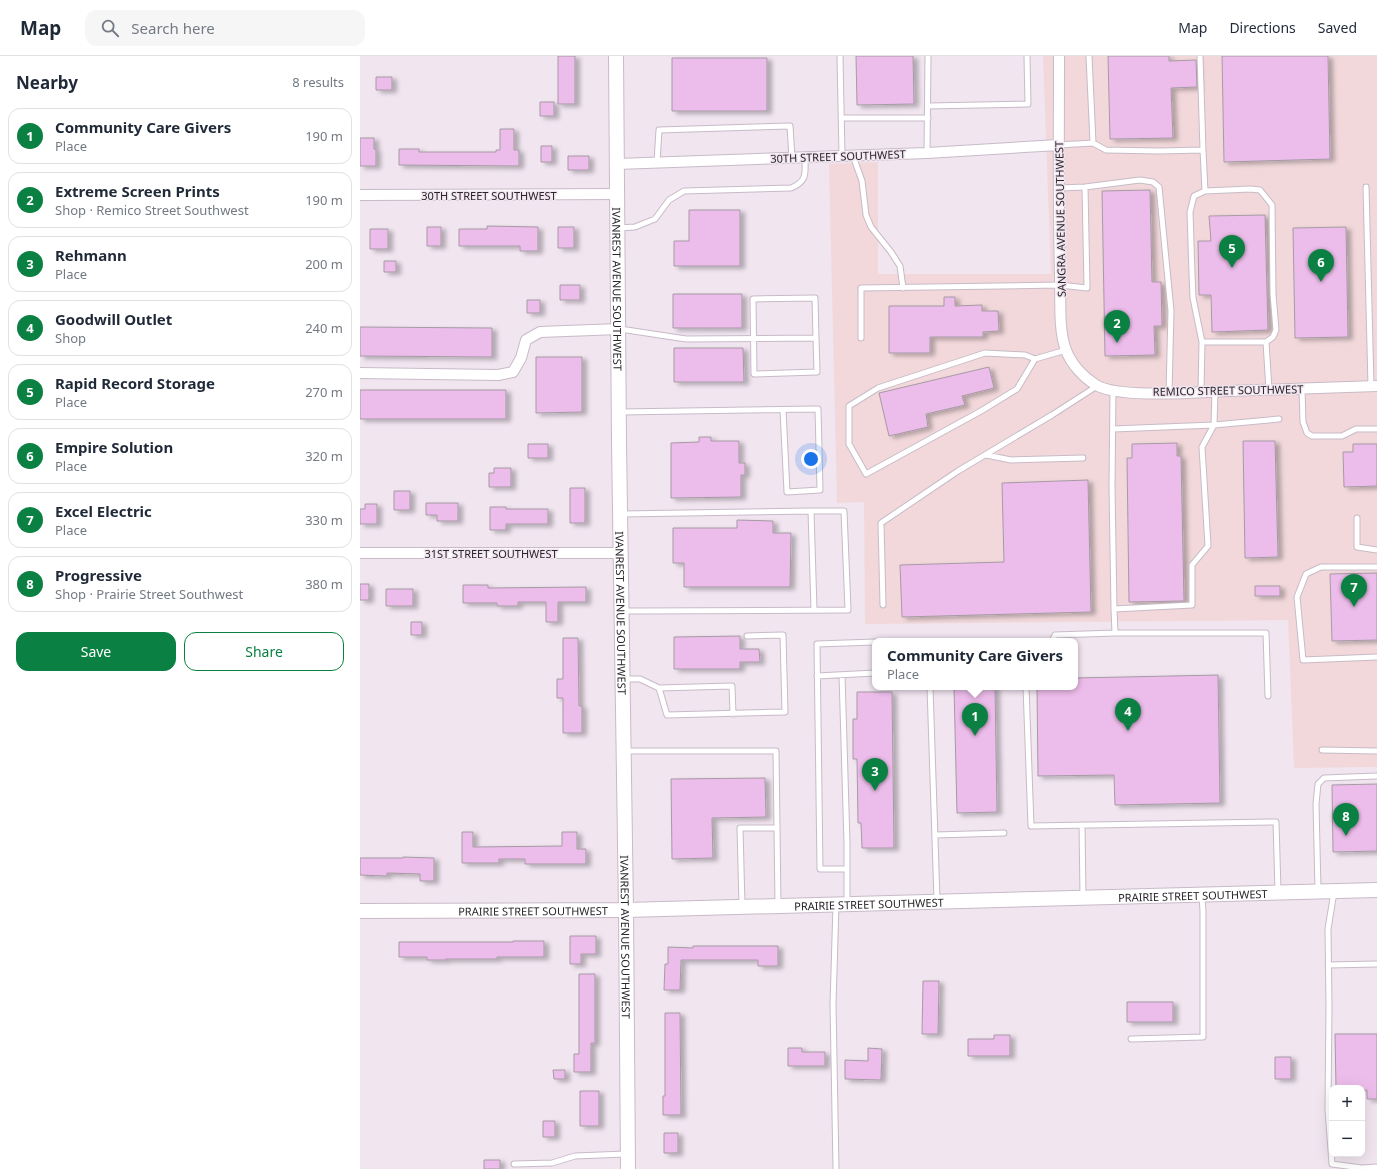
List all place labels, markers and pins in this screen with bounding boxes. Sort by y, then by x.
pin: 5 [1219,235,1245,268]
pin: 6 [1308,249,1334,282]
pin: 2 [1104,310,1130,343]
pin: 7 [1341,574,1367,607]
pin: 4 [1115,698,1141,731]
pin: 1 [962,703,988,736]
pin: 3 [862,758,888,791]
pin: 8 [1333,803,1359,836]

